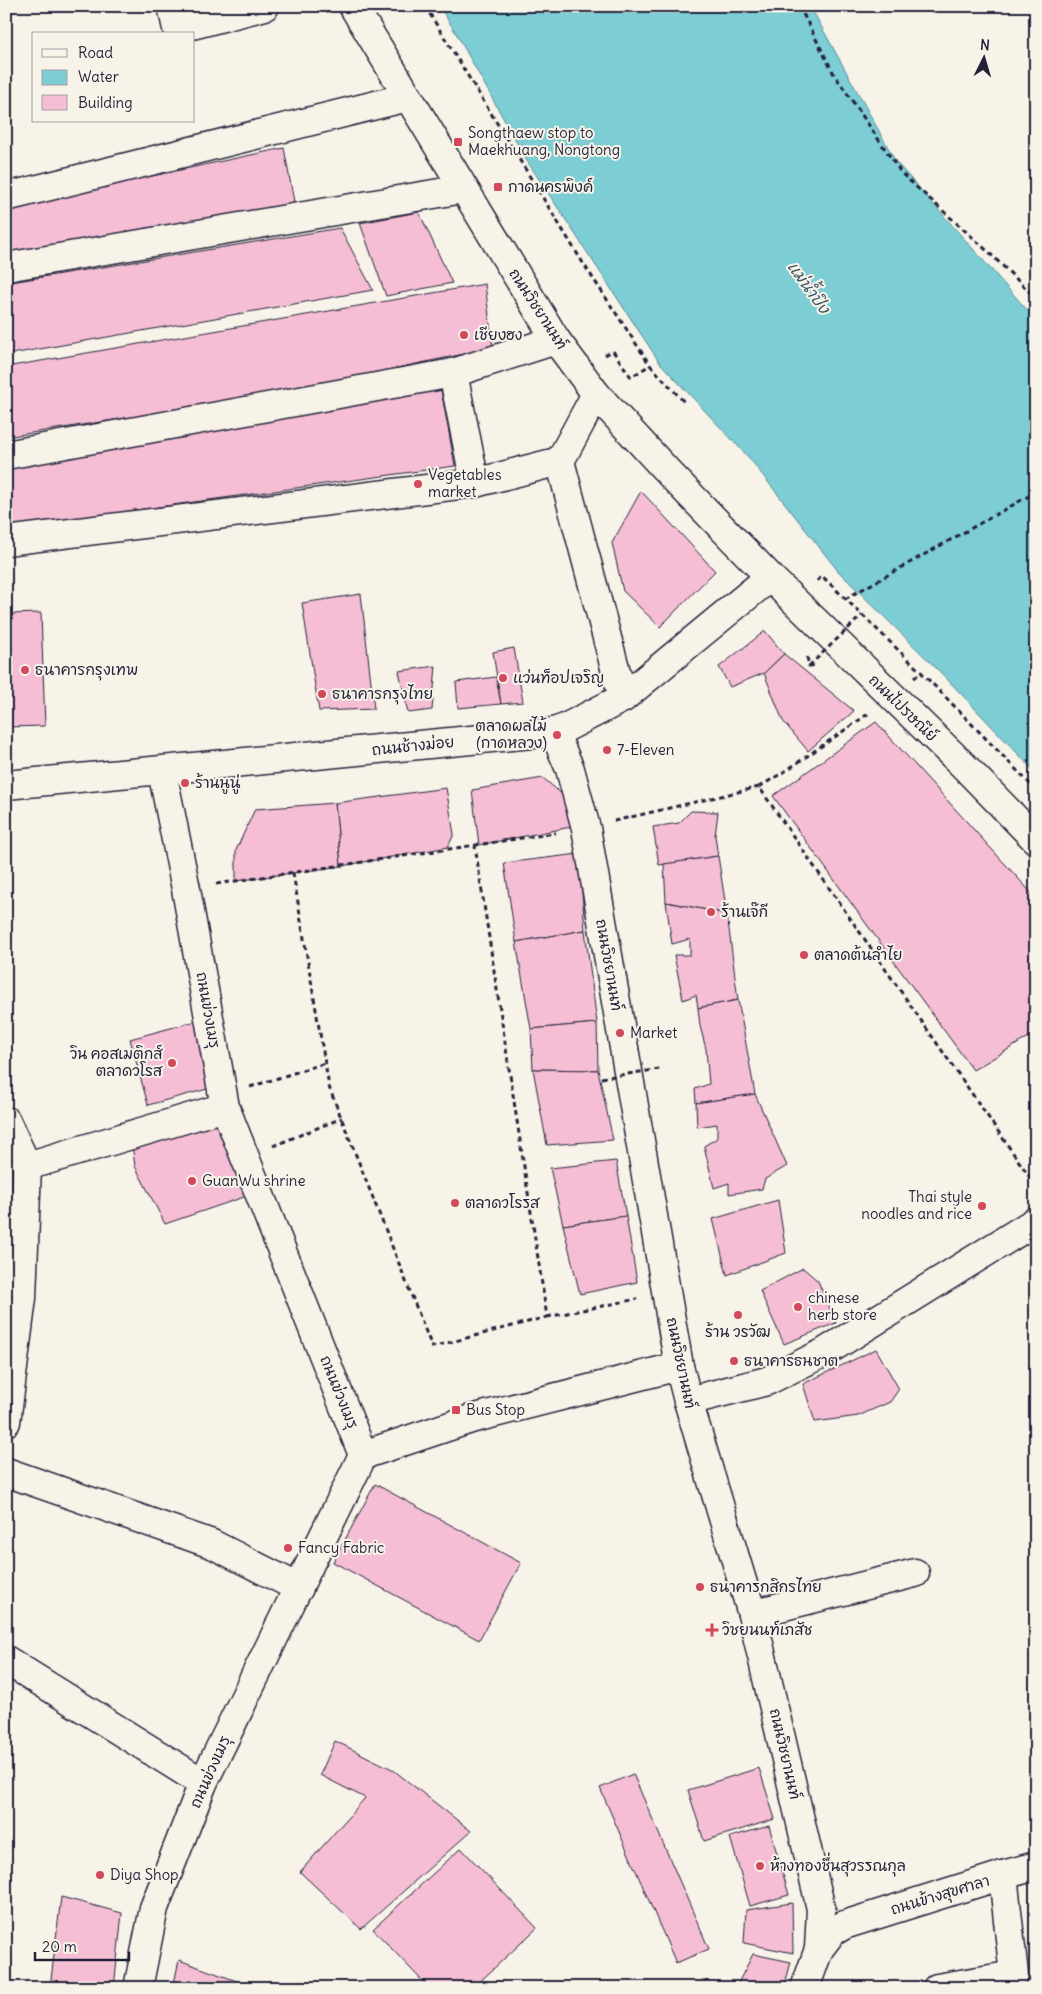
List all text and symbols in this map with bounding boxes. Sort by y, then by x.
legend [32,32,195,122]
north arrow [960,32,1010,82]
text: N [980,36,991,54]
text: Road [78,43,113,62]
text: Water [78,67,119,86]
text: Building [78,93,133,112]
place label: Songthaew stop to Maekhuang, Nongtong [468,123,620,159]
marker: Songthaew stop to Maekhuang, Nongtong [452,136,464,148]
place label: กาดนครพิงค์ [508,177,593,196]
marker: กาดนครพิงค์ [492,181,504,193]
water label: แม่น้ำปิง [783,255,839,318]
street label: ถนนวิชยานนท์ [505,265,572,353]
place label: เชียงฮง [474,325,522,344]
marker: เชียงฮง [458,329,470,341]
place label: Vegetables market [428,465,502,501]
marker: Vegetables market [412,478,424,490]
place label: ธนาคารกรุงเทพ [35,660,138,681]
marker: ธนาคารกรุงเทพ [19,664,31,676]
place label: แว่นท็อปเจริญ [513,668,604,687]
street label: ถนนไปรษณีย์ [865,670,942,745]
marker: แว่นท็อปเจริญ [497,672,509,684]
place label: ธนาคารกรุงไทย [332,684,433,705]
marker: ธนาคารกรุงไทย [316,688,328,700]
place label: ตลาดผลไม้ (กาดหลวง) [475,716,547,752]
marker: ตลาดผลไม้ (กาดหลวง) [551,729,563,741]
street label: ถนนช้างม่อย [371,732,455,759]
place label: 7-Eleven [617,740,675,759]
marker: 7-Eleven [601,744,613,756]
place label: ร้านนูนู่ [195,773,241,794]
marker: ร้านนูนู่ [179,777,191,789]
place label: ร้านเจ๊กี [721,902,768,921]
marker: ร้านเจ๊กี [705,906,717,918]
street label: ถนนวิชยานนท์ [592,917,627,1012]
place label: ตลาดต้นลำไย [814,945,903,964]
marker: ตลาดต้นลำไย [798,949,810,961]
street label: ถนนข่วงเมรุ [190,970,225,1050]
place label: Market [630,1023,677,1042]
marker: Market [614,1027,626,1039]
place label: วิน คอสเมติกส์ ตลาดวโรส [70,1044,163,1080]
marker: วิน คอสเมติกส์ ตลาดวโรส [166,1057,178,1069]
place label: GuanWu shrine [202,1171,306,1190]
marker: GuanWu shrine [186,1175,198,1187]
place label: Thai style noodles and rice [861,1187,972,1223]
place label: ตลาดวโรรส [465,1193,541,1212]
marker: ตลาดวโรรส [449,1197,461,1209]
marker: Thai style noodles and rice [976,1200,988,1212]
place label: chinese herb store [808,1288,877,1324]
marker: chinese herb store [792,1301,804,1313]
marker: ร้าน วรวัฒ [732,1309,744,1321]
street label: ถนนวิชยานนท์ [663,1315,700,1410]
place label: ร้าน วรวัฒ [705,1322,771,1341]
place label: ธนาคารธนชาต [744,1351,838,1370]
street label: ถนนข่วงเมรุ [314,1353,363,1432]
marker: ธนาคารธนชาต [728,1355,740,1367]
place label: Bus Stop [466,1400,525,1419]
marker: Bus Stop [450,1404,462,1416]
place label: Fancy Fabric [298,1538,385,1557]
marker: Fancy Fabric [282,1542,294,1554]
place label: ธนาคารกสิกรไทย [710,1577,822,1596]
marker: ธนาคารกสิกรไทย [694,1581,706,1593]
place label: วิชยนนท์เภสัช [722,1620,813,1639]
marker: วิชยนนท์เภสัช [706,1624,718,1636]
street label: ถนนวิชยานนท์ [766,1706,805,1801]
street label: ถนนข่วงเมรุ [185,1733,236,1812]
place label: ห้างทองชื่นสุวรรณกุล [770,1852,906,1877]
marker: ห้างทองชื่นสุวรรณกุล [754,1860,766,1872]
place label: Diya Shop [110,1865,179,1884]
marker: Diya Shop [94,1869,106,1881]
street label: ถนนข้างสุขศาลา [888,1870,992,1921]
scale bar [35,1929,129,1961]
text: 20 m [42,1937,77,1956]

